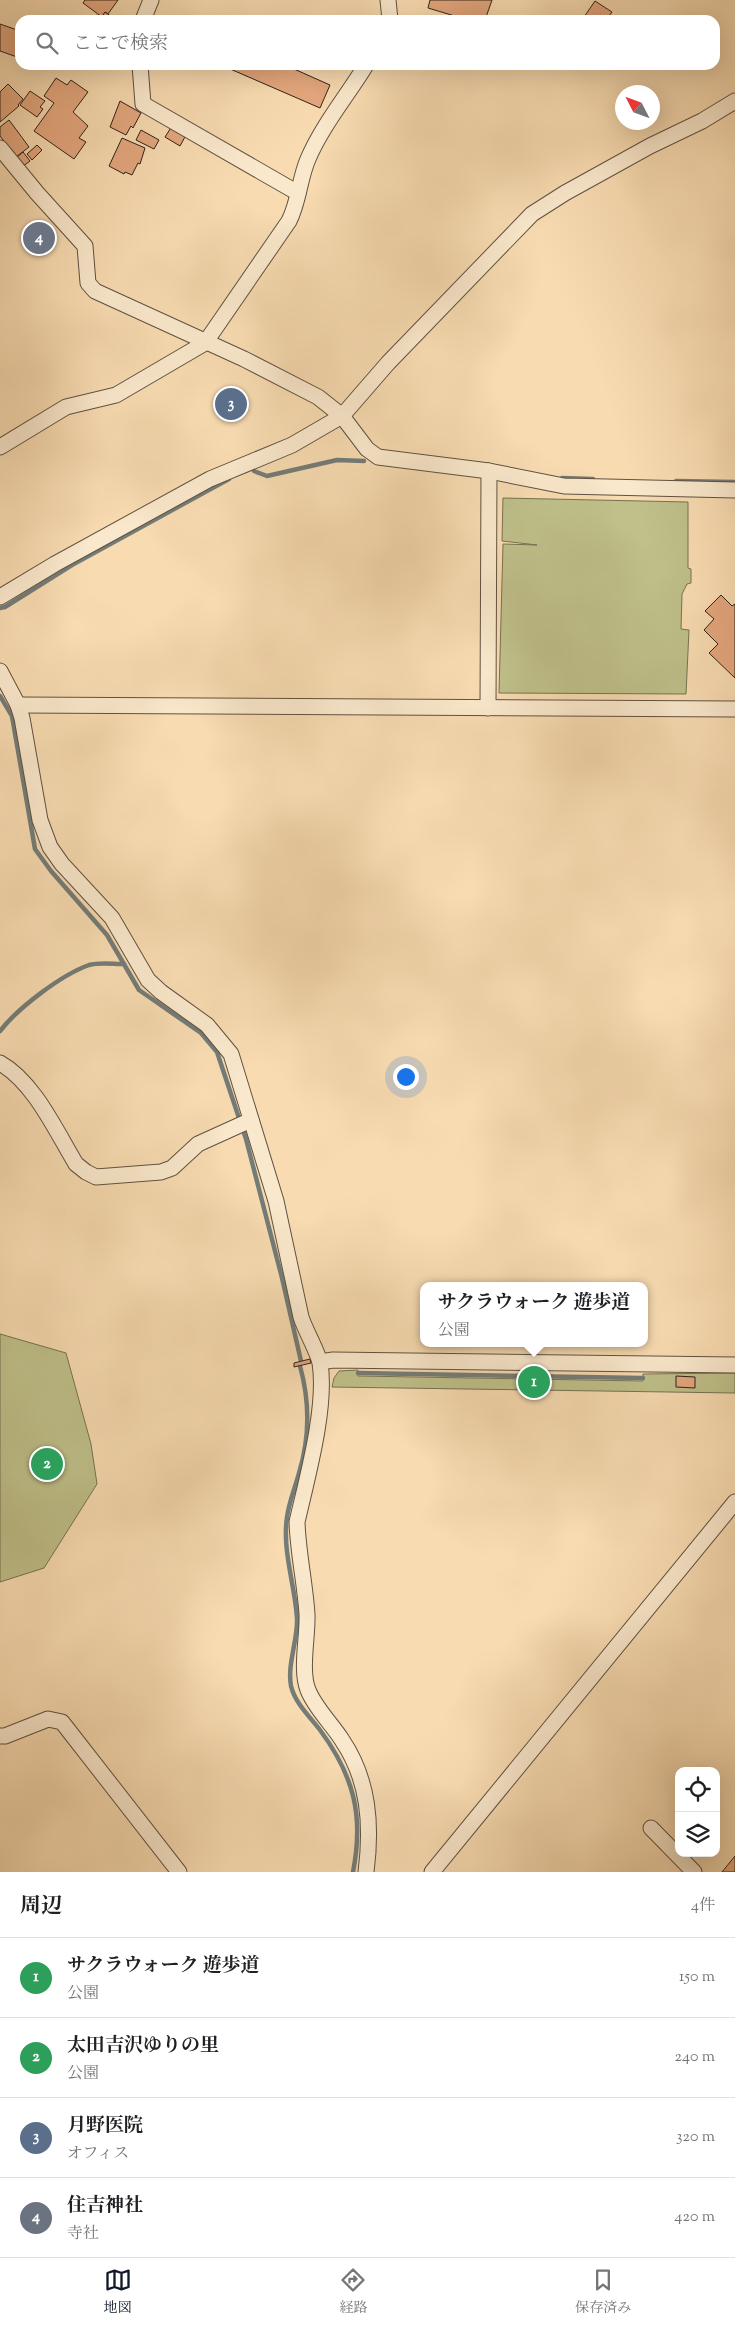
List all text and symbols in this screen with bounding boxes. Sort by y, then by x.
search box [15,15,720,70]
icon: search [33,29,61,57]
text: ここで検索 [73,31,168,58]
north arrow [615,85,660,130]
pin: 4 [23,219,55,257]
pin: 3 [215,385,247,423]
your location [393,1064,419,1090]
popup [420,1282,648,1347]
text: サクラウォーク 遊歩道 [438,1290,630,1317]
text: 公園 [438,1320,470,1343]
pin: 1 [518,1363,550,1401]
pin: 2 [31,1445,63,1483]
map controls [675,1767,720,1857]
button: locate [675,1767,720,1812]
button: layers [675,1812,720,1857]
text: 周辺 [20,1892,62,1922]
text: 4件 [691,1895,715,1918]
text: サクラウォーク 遊歩道 [67,1953,260,1980]
text: 1 [33,1966,39,1989]
text: 150 m [679,1966,715,1989]
text: 公園 [67,1983,99,2006]
text: 太田吉沢ゆりの里 [67,2033,219,2060]
text: 2 [32,2046,40,2069]
text: 240 m [674,2046,715,2069]
text: 公園 [67,2063,99,2086]
text: 月野医院 [67,2113,143,2140]
text: 3 [33,2126,39,2149]
text: 320 m [676,2126,715,2149]
text: オフィス [67,2143,129,2166]
text: 住吉神社 [67,2193,143,2220]
text: 4 [32,2206,40,2229]
text: 420 m [674,2206,715,2229]
text: 寺社 [67,2223,99,2246]
tab: 地図 [104,2266,132,2319]
tab: 経路 [339,2266,367,2319]
tab: 保存済み [575,2266,631,2319]

